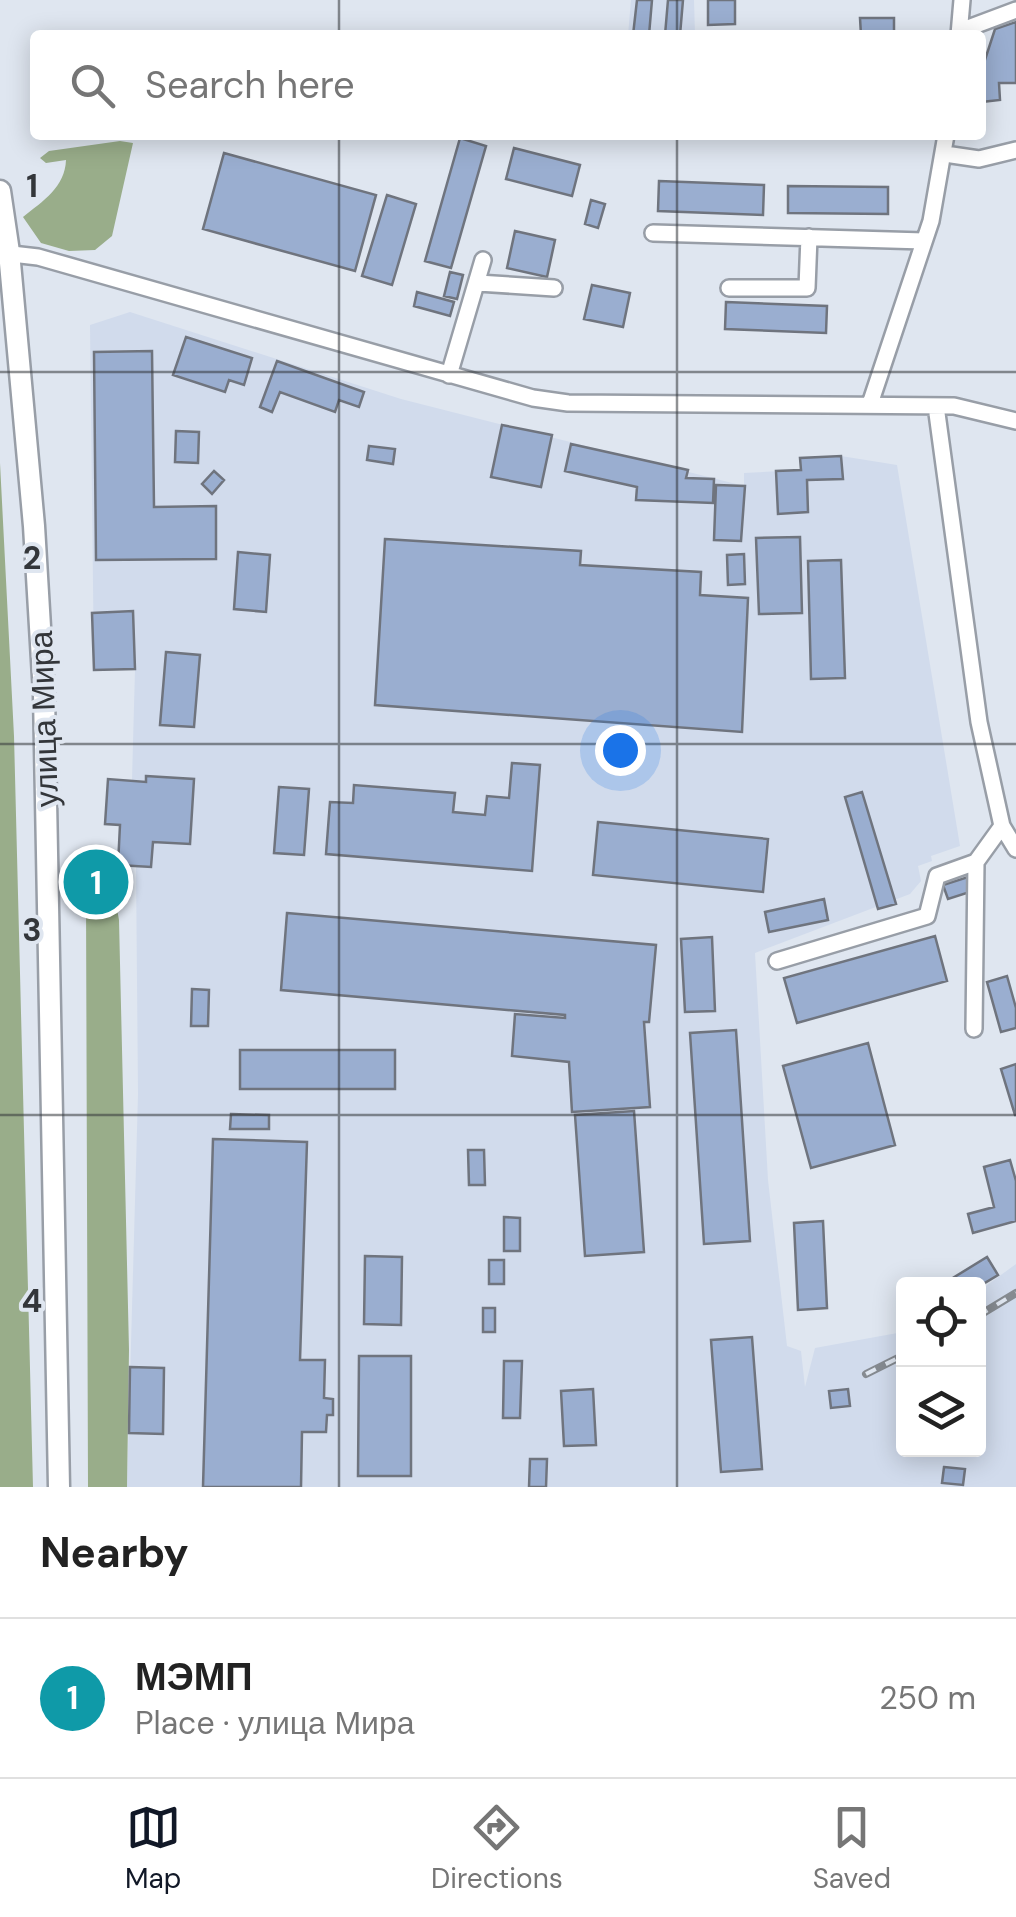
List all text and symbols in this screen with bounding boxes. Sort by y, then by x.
search box [30,30,986,140]
icon: search [65,58,120,113]
text: Search here [145,60,355,110]
text: 1 [26,165,38,207]
text: 2 [23,537,41,579]
street label: улица Мира [20,630,68,808]
your location [595,725,646,776]
pin: 1 [64,844,128,920]
text: 3 [22,909,42,951]
map controls [896,1277,986,1457]
button: locate [896,1277,986,1367]
text: 4 [22,1280,42,1322]
button: layers [896,1367,986,1457]
text: Nearby [40,1525,189,1580]
text: МЭМП [135,1652,253,1702]
text: 1 [67,1677,78,1719]
text: 250 m [879,1677,976,1719]
text: Place · улица Мира [135,1702,415,1744]
tab: Map [125,1800,181,1897]
tab: Directions [431,1800,563,1897]
tab: Saved [813,1800,891,1897]

